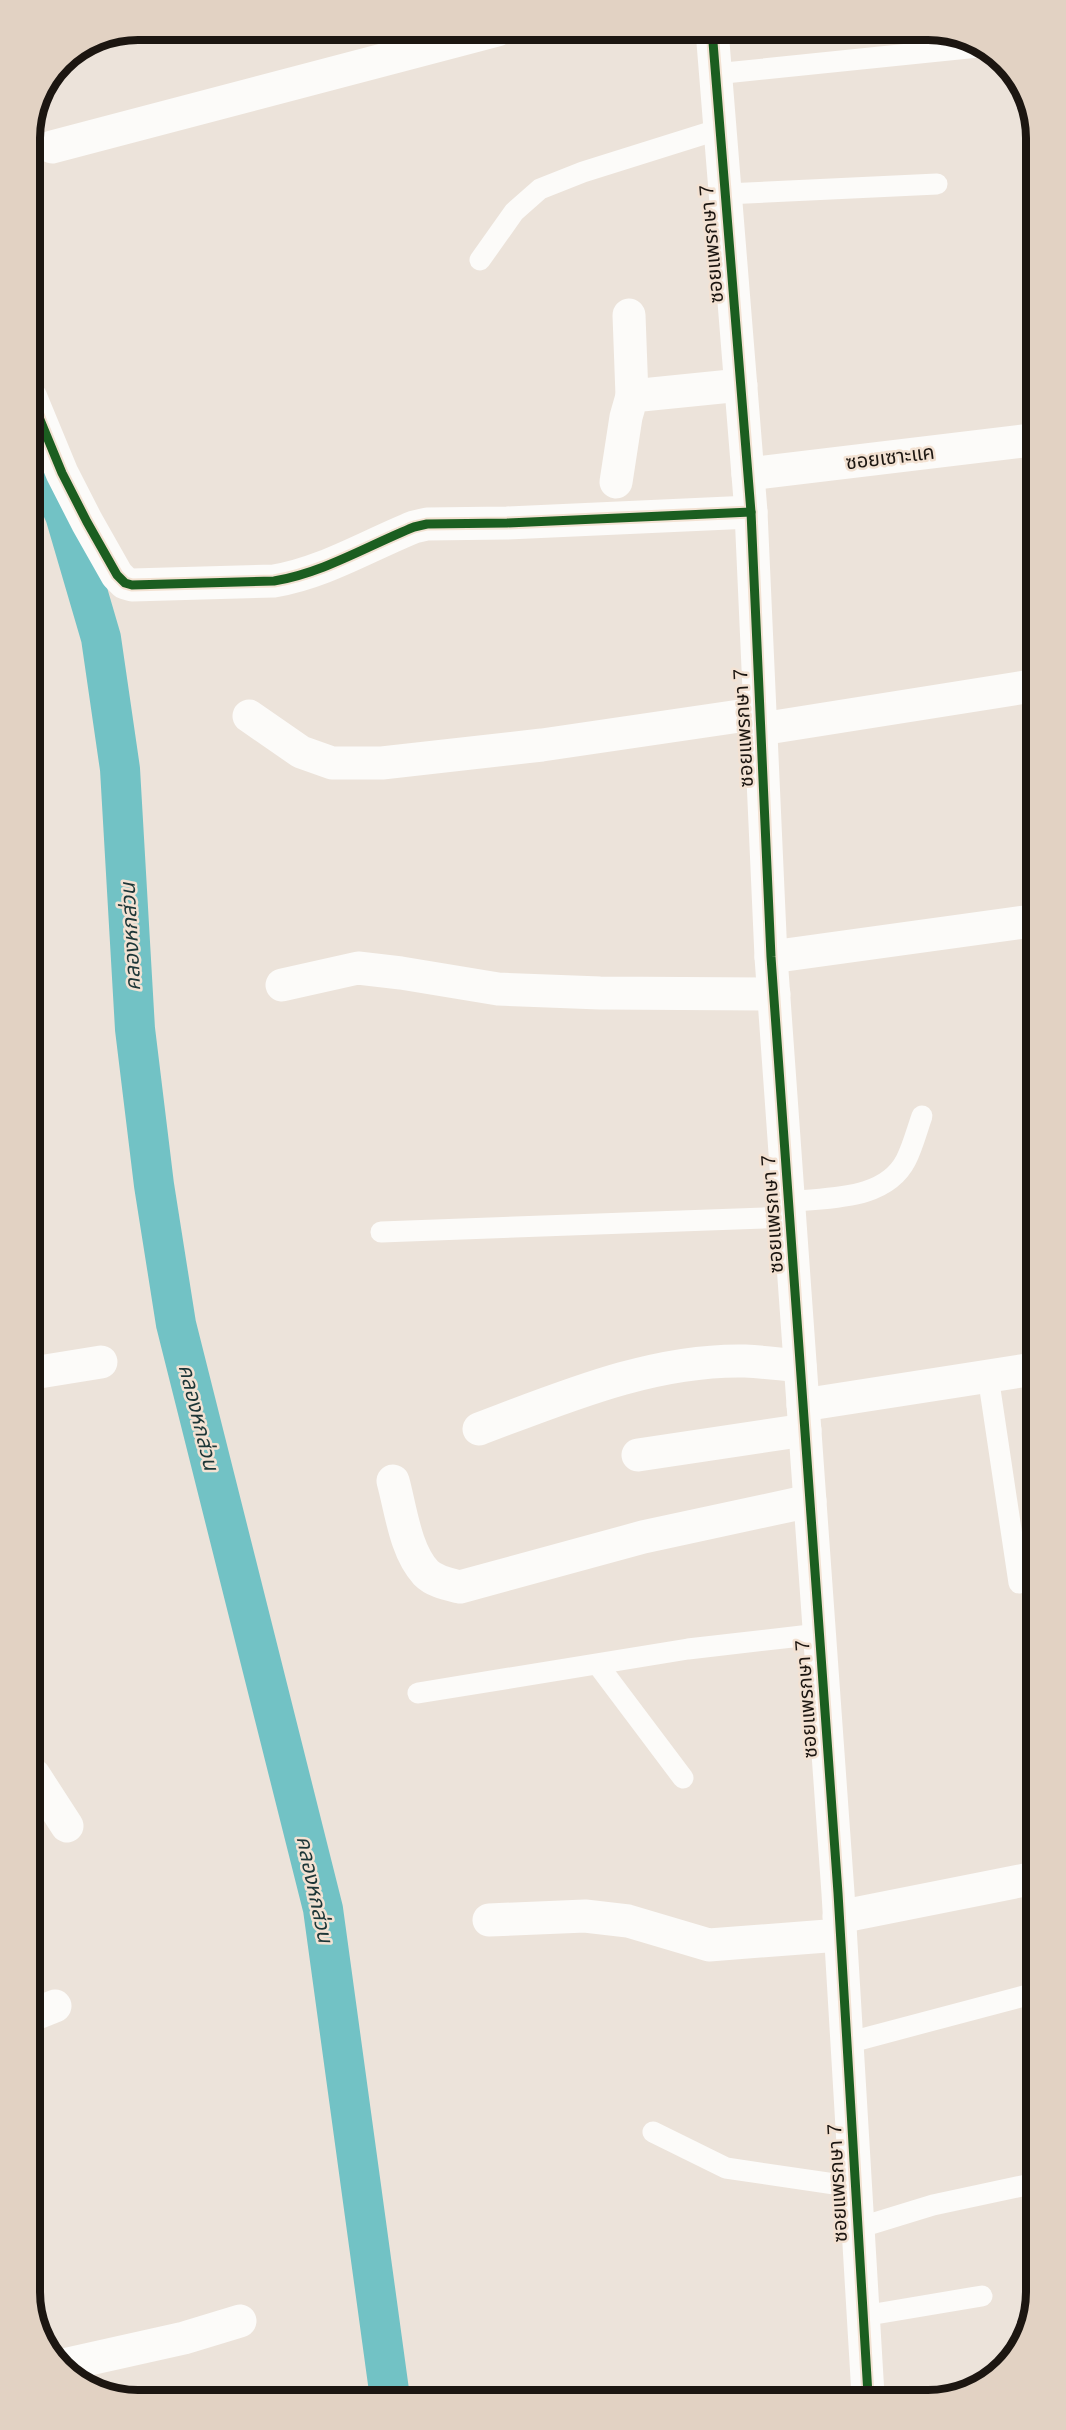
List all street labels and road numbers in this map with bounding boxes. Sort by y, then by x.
street label: ซอยแพรกษา 7 [695,184,727,304]
street label: ซอยเซาะแค [844,441,936,473]
street label: ซอยแพรกษา 7 [729,668,757,788]
street label: ซอยแพรกษา 7 [757,1154,787,1274]
street label: ซอยแพรกษา 7 [791,1639,821,1759]
street label: ซอยแพรกษา 7 [823,2123,851,2243]

